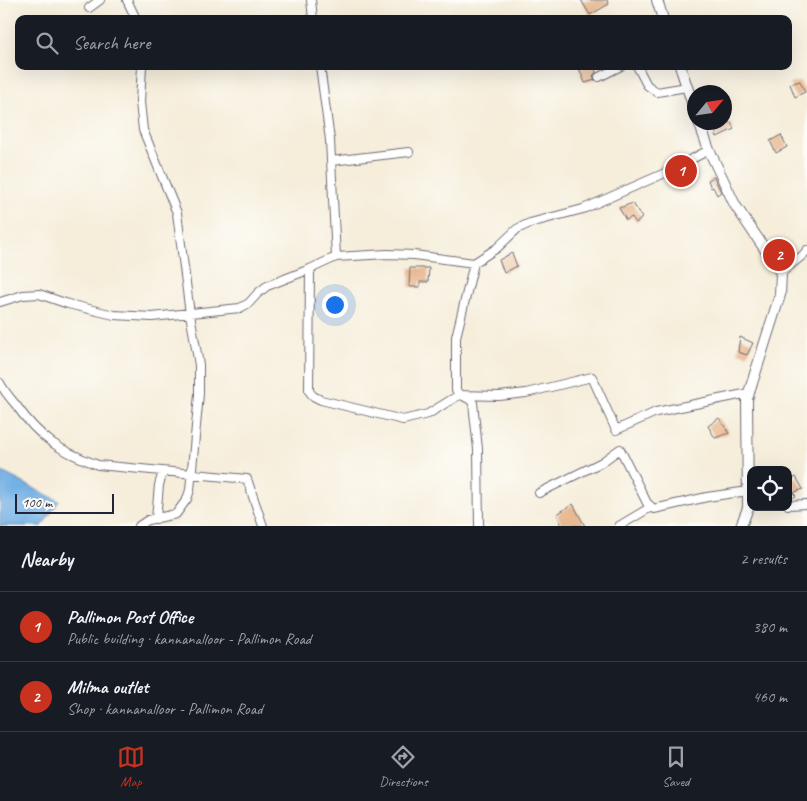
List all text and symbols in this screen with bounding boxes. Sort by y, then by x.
search box [15,15,792,70]
icon: search [33,29,61,57]
text: Search here [73,31,150,55]
north arrow [687,85,732,130]
pin: 1 [665,152,697,190]
pin: 2 [763,236,795,274]
your location [322,292,348,318]
map controls [747,466,792,511]
button: locate [747,466,792,511]
scale bar [15,491,114,514]
text: 100 m [22,494,52,511]
text: Nearby [20,546,73,572]
text: 2 results [740,549,787,569]
text: Pallimon Post Office [67,605,193,629]
text: 1 [32,617,40,637]
text: 380 m [753,617,787,637]
text: Public building · kannanalloor - Pallimon Road [67,629,311,649]
text: Milma outlet [67,675,148,699]
text: 2 [32,687,40,707]
text: 460 m [753,687,787,707]
text: Shop · kannanalloor - Pallimon Road [67,699,262,719]
tab: Map [117,743,145,790]
tab: Directions [379,743,428,790]
tab: Saved [662,743,690,790]

